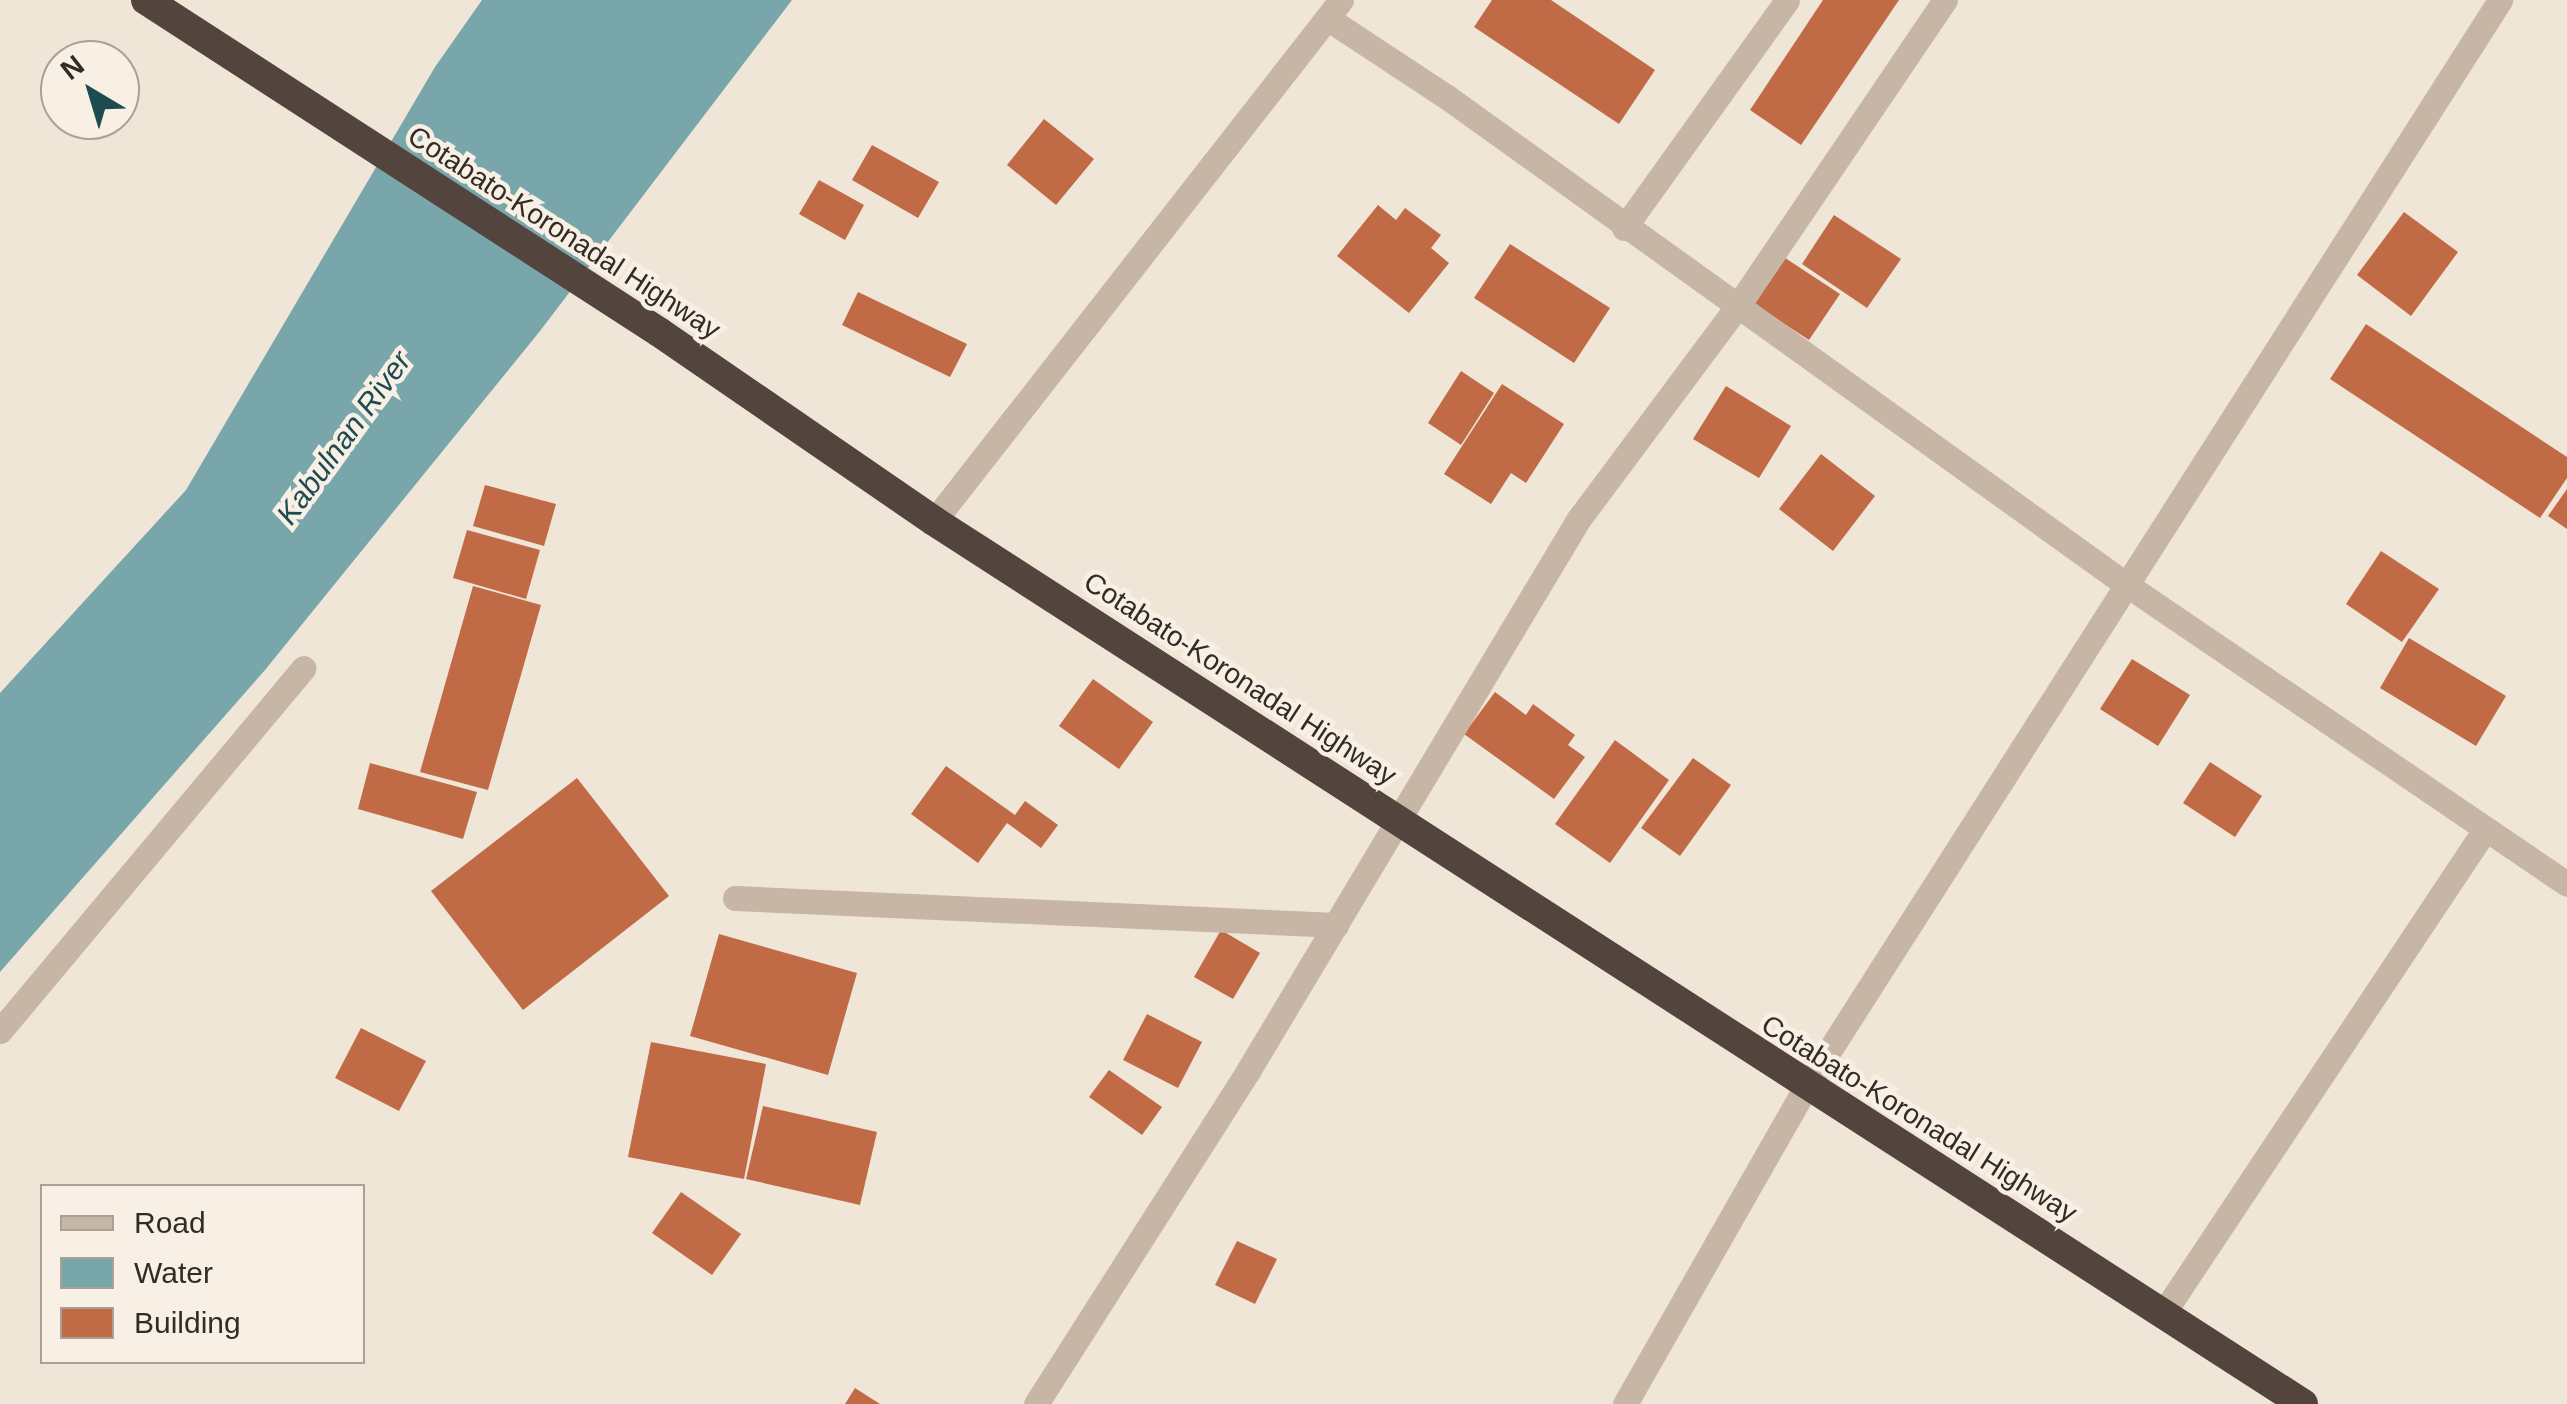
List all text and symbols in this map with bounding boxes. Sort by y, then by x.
north arrow [40,40,140,140]
text: N [55,49,90,86]
street label: Cotabato-Koronadal Highway [401,119,727,347]
water label: Kabulnan River [269,344,419,532]
street label: Cotabato-Koronadal Highway [1077,565,1403,793]
street label: Cotabato-Koronadal Highway [1755,1008,2083,1230]
legend [40,1184,365,1364]
text: Road [134,1206,206,1239]
text: Water [134,1256,213,1289]
text: Building [134,1306,241,1339]

